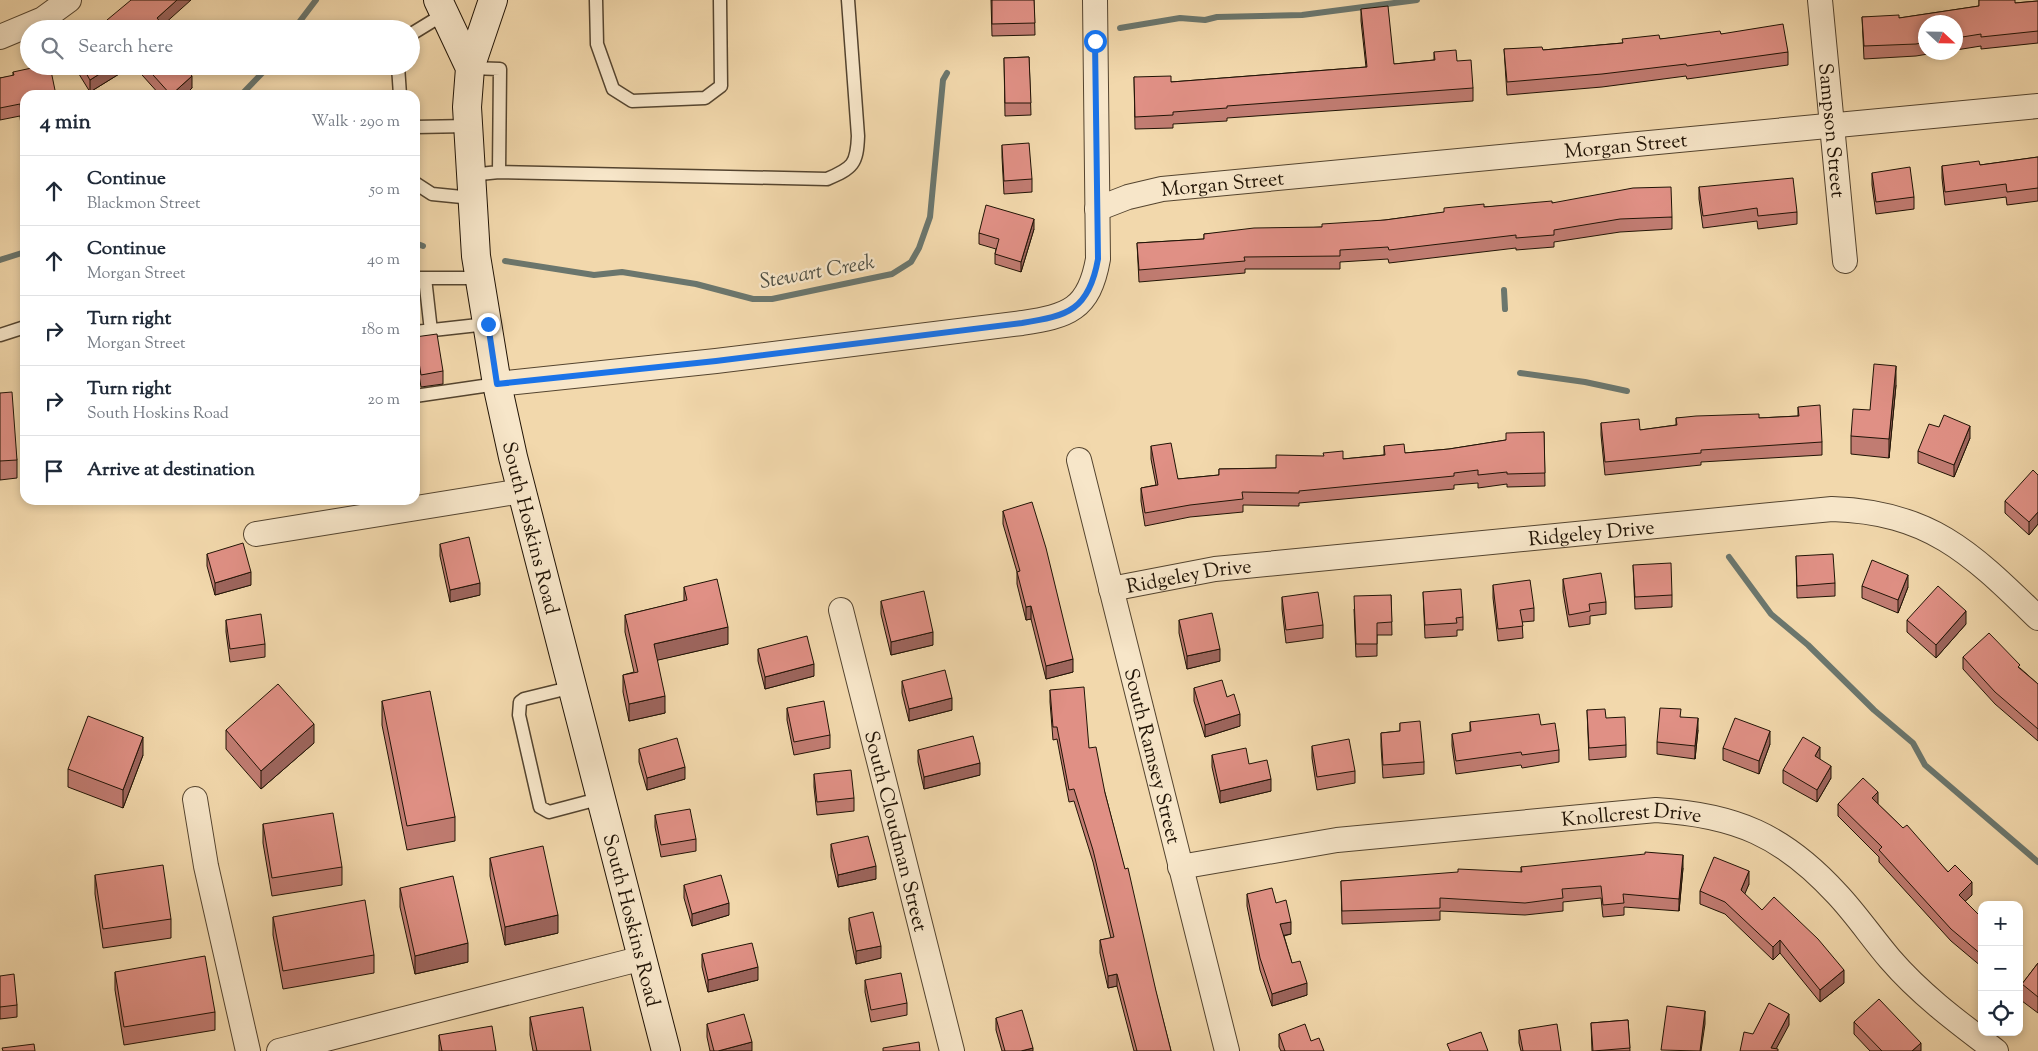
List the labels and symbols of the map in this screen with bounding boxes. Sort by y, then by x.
north arrow [1918,15,1963,60]
route start [1084,30,1107,53]
street label: Sampson Street [1809,62,1851,199]
street label: Morgan Street [1563,127,1689,168]
street label: Morgan Street [1160,165,1286,206]
water label: Stewart Creek [758,248,878,298]
route end [477,313,500,336]
street label: South Hoskins Road [493,439,565,618]
street label: Ridgeley Drive [1527,514,1656,555]
street label: Ridgeley Drive [1124,554,1253,603]
street label: South Ramsey Street [1115,666,1187,848]
street label: South Cloudman Street [855,728,933,935]
street label: Knollcrest Drive [1560,798,1704,836]
street label: South Hoskins Road [594,831,666,1010]

